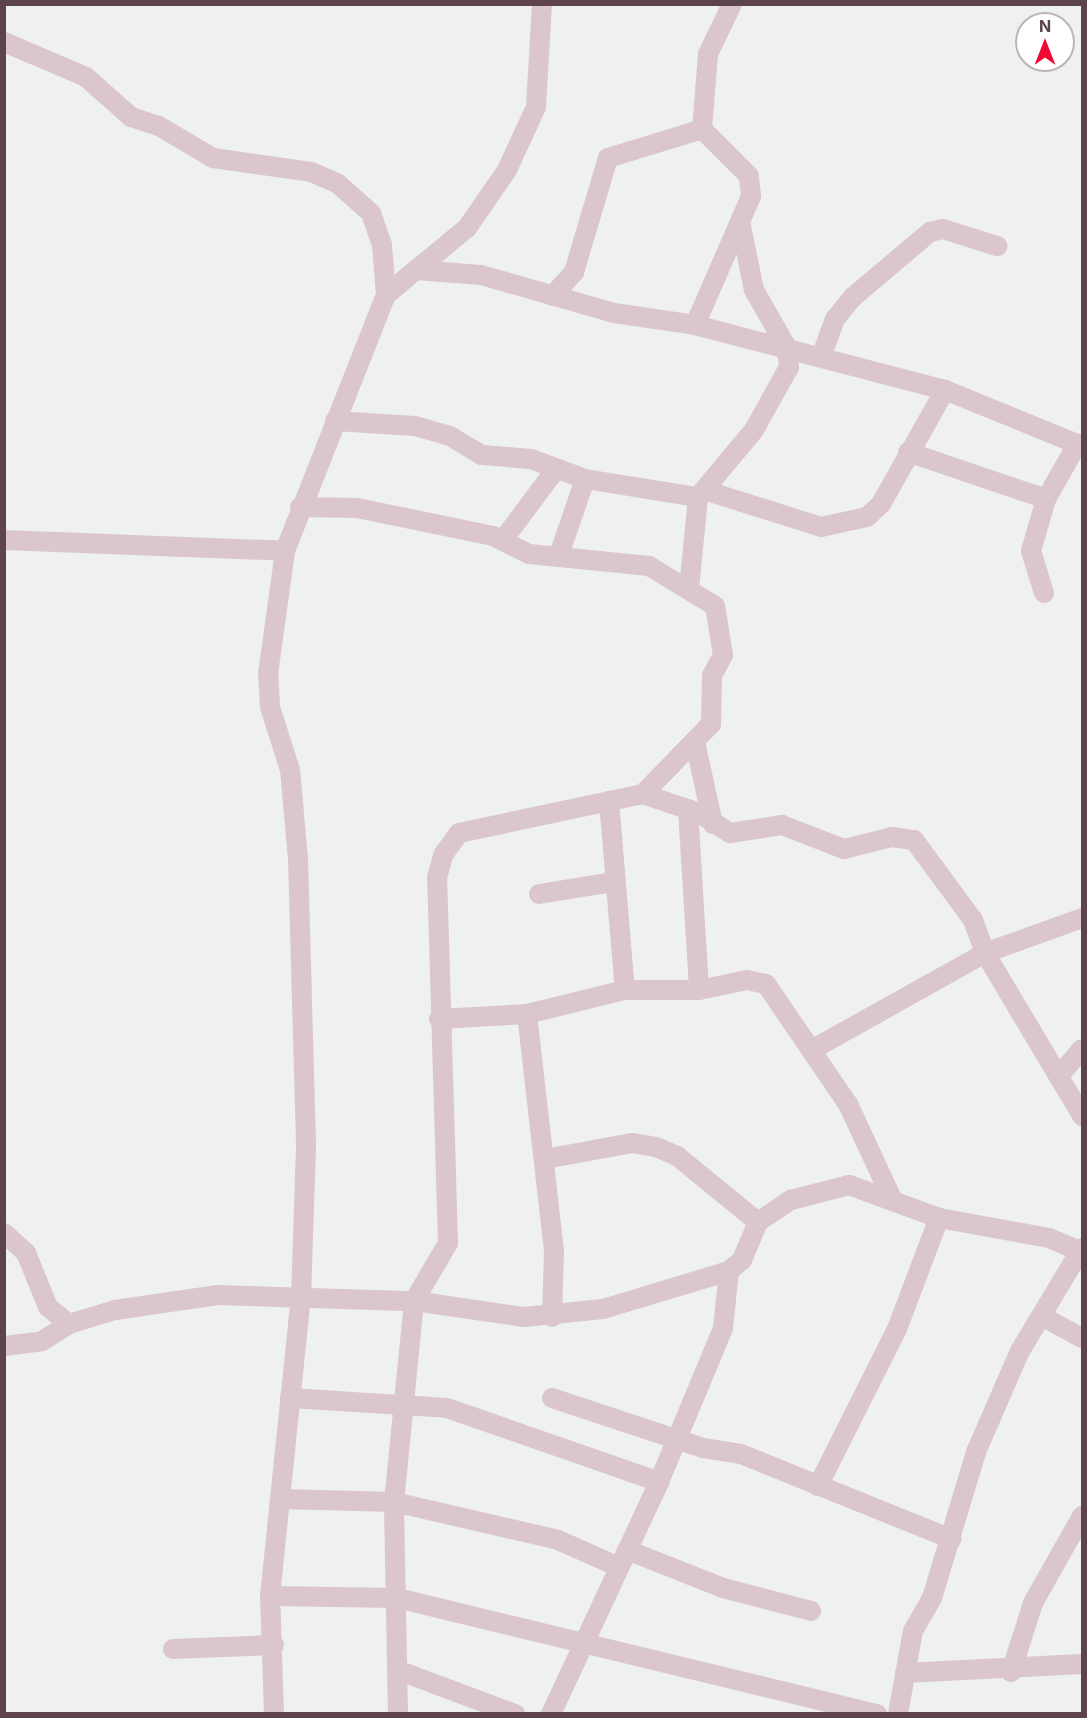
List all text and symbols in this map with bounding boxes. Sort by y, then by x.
north arrow [1015,12,1075,72]
text: N [1039,16,1051,36]

